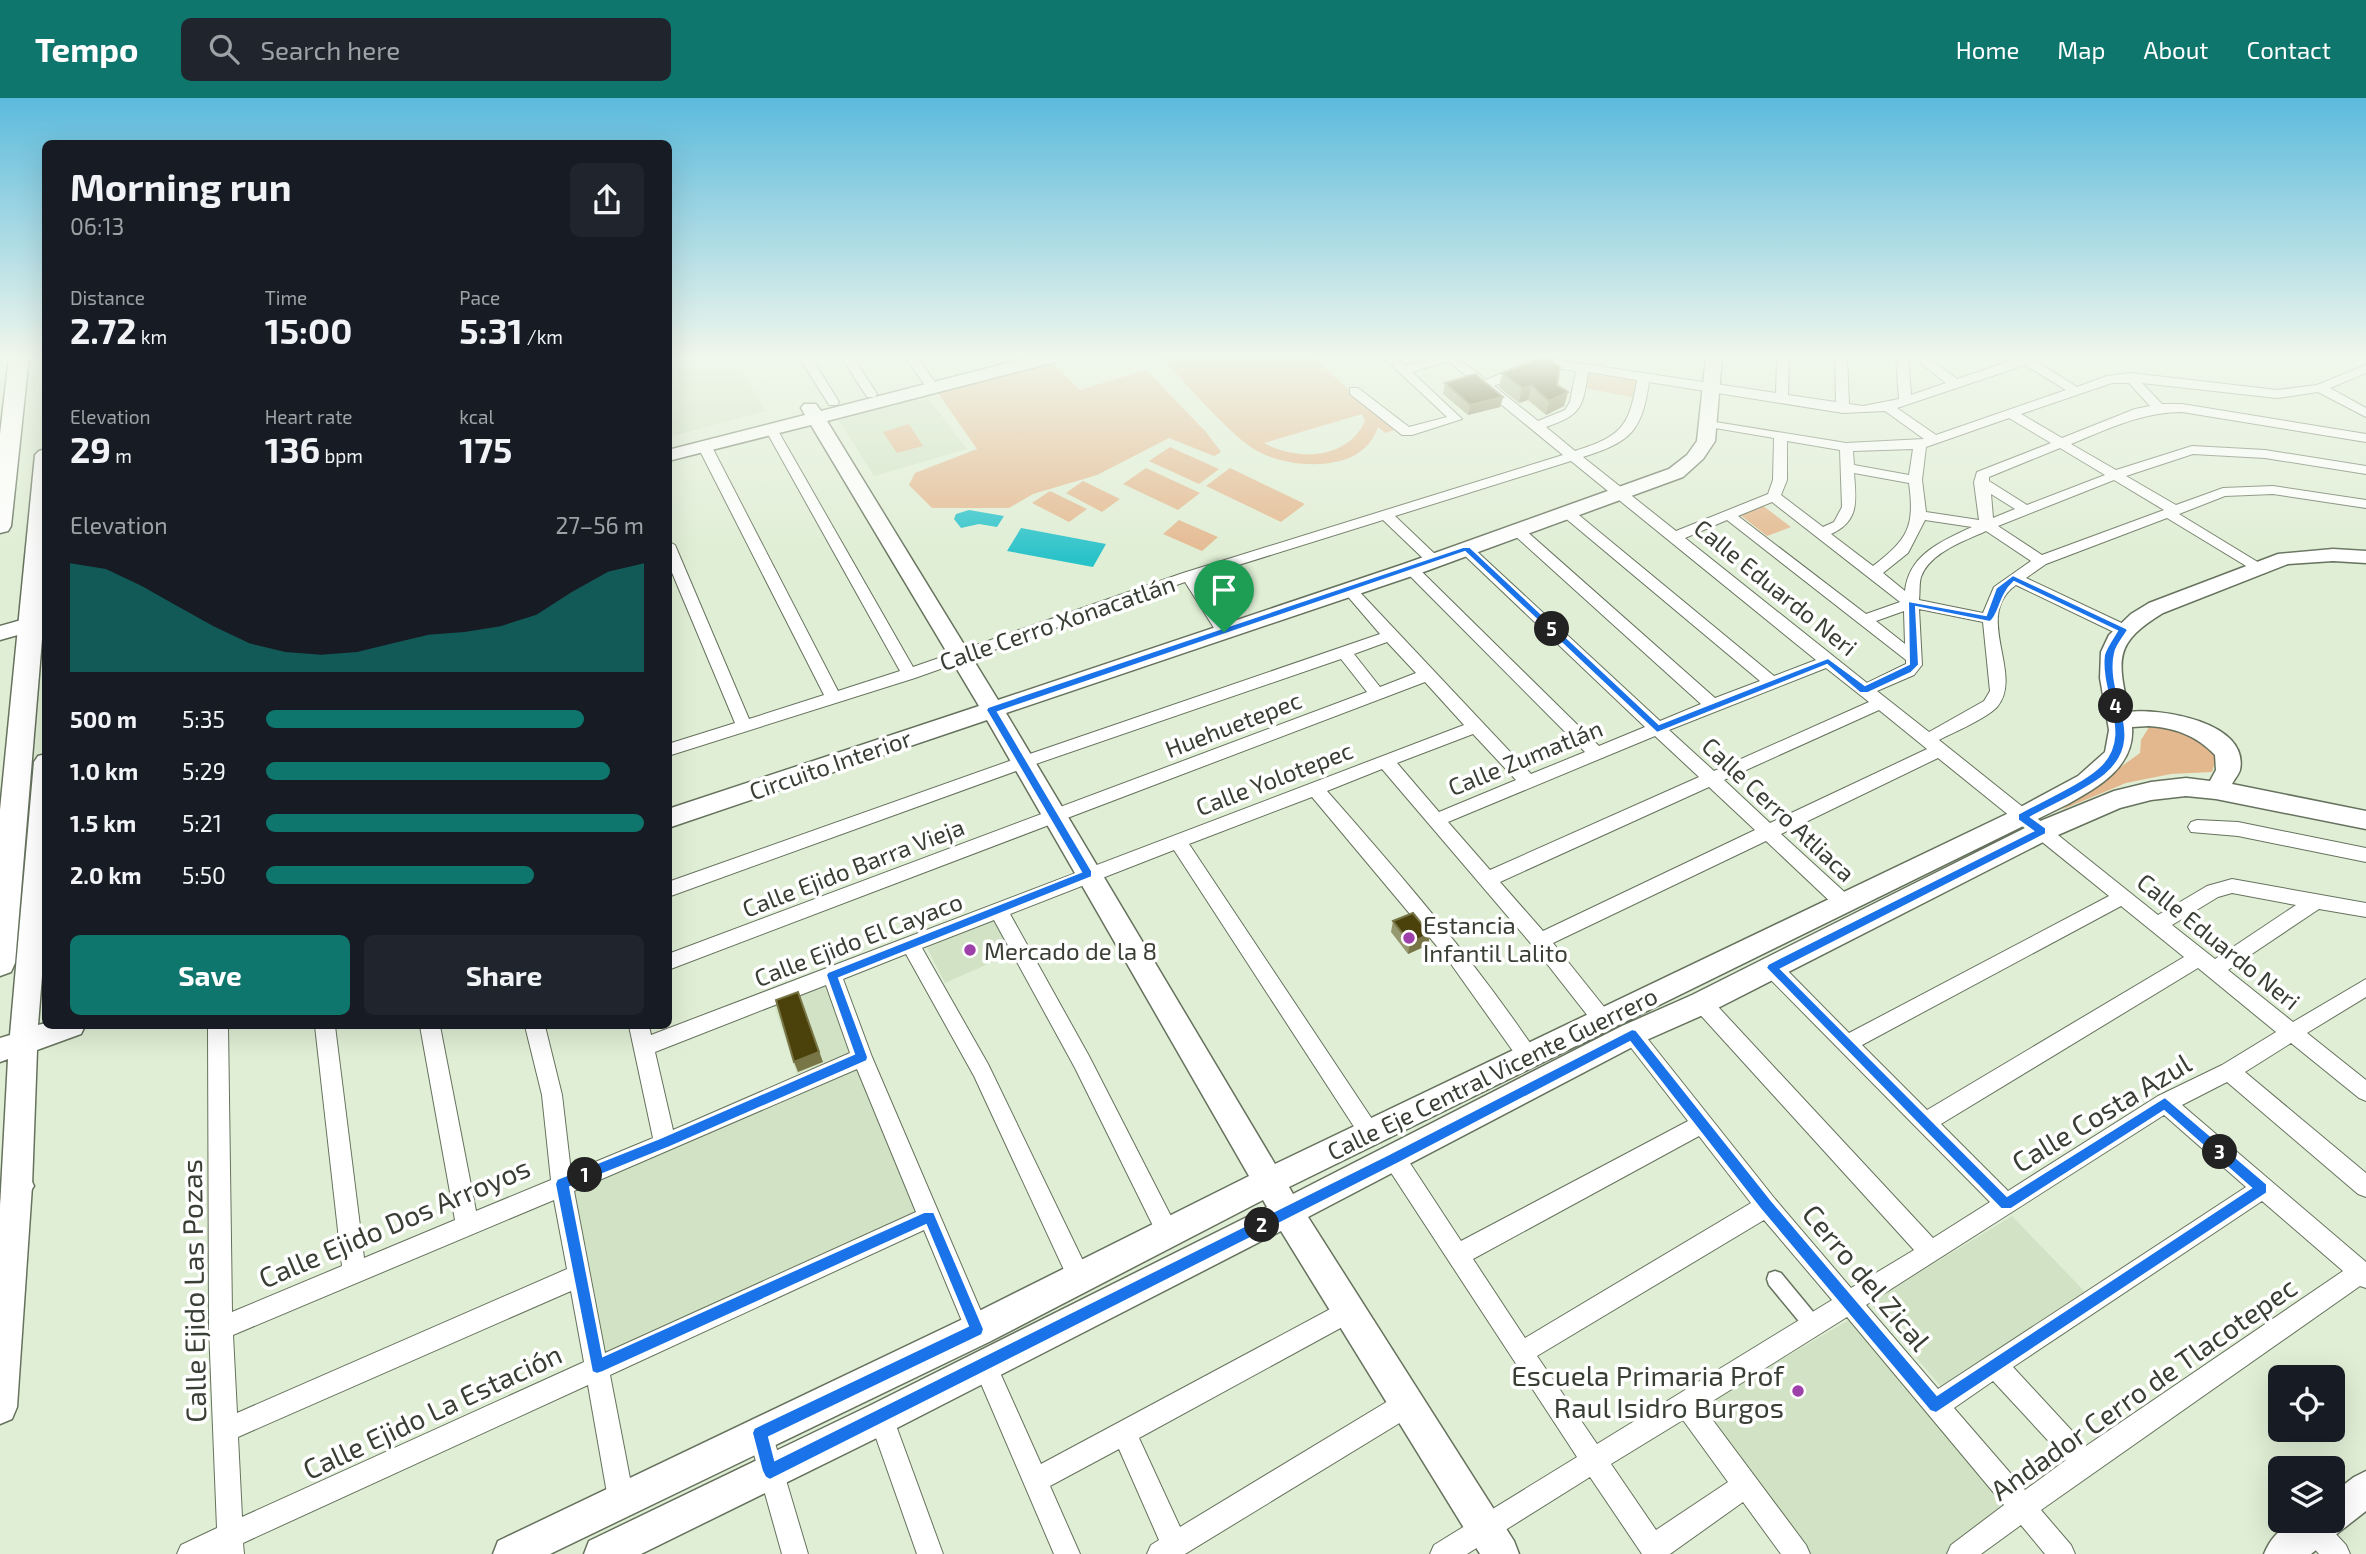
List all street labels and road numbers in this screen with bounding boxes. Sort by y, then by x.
street label: Calle Eduardo Neri [1689,513,1863,661]
street label: Calle Cerro Xonacatlán [935,568,1179,676]
street label: Huehuetepec [1161,685,1305,763]
street label: Calle Zumatlán [1443,713,1607,801]
street label: Circuito Interior [745,723,915,805]
street label: Calle Cerro Atliaca [1697,731,1861,887]
street label: Calle Yolotepec [1191,735,1357,821]
street label: Calle Ejido Barra Vieja [738,811,968,923]
street label: Calle Eduardo Neri [2132,867,2306,1015]
street label: Calle Ejido El Cayaco [750,886,966,992]
street label: Calle Eje Central Vicente Guerrero [1322,980,1662,1166]
street label: Calle Costa Azul [2005,1045,2197,1179]
street label: Calle Ejido Dos Arroyos [253,1149,535,1295]
street label: Calle Ejido Las Pozas [174,1159,212,1423]
street label: Cerro del Zical [1796,1197,1938,1358]
street label: Andador Cerro de Tlacotepec [1983,1269,2303,1507]
street label: Calle Ejido La Estación [297,1336,567,1486]

